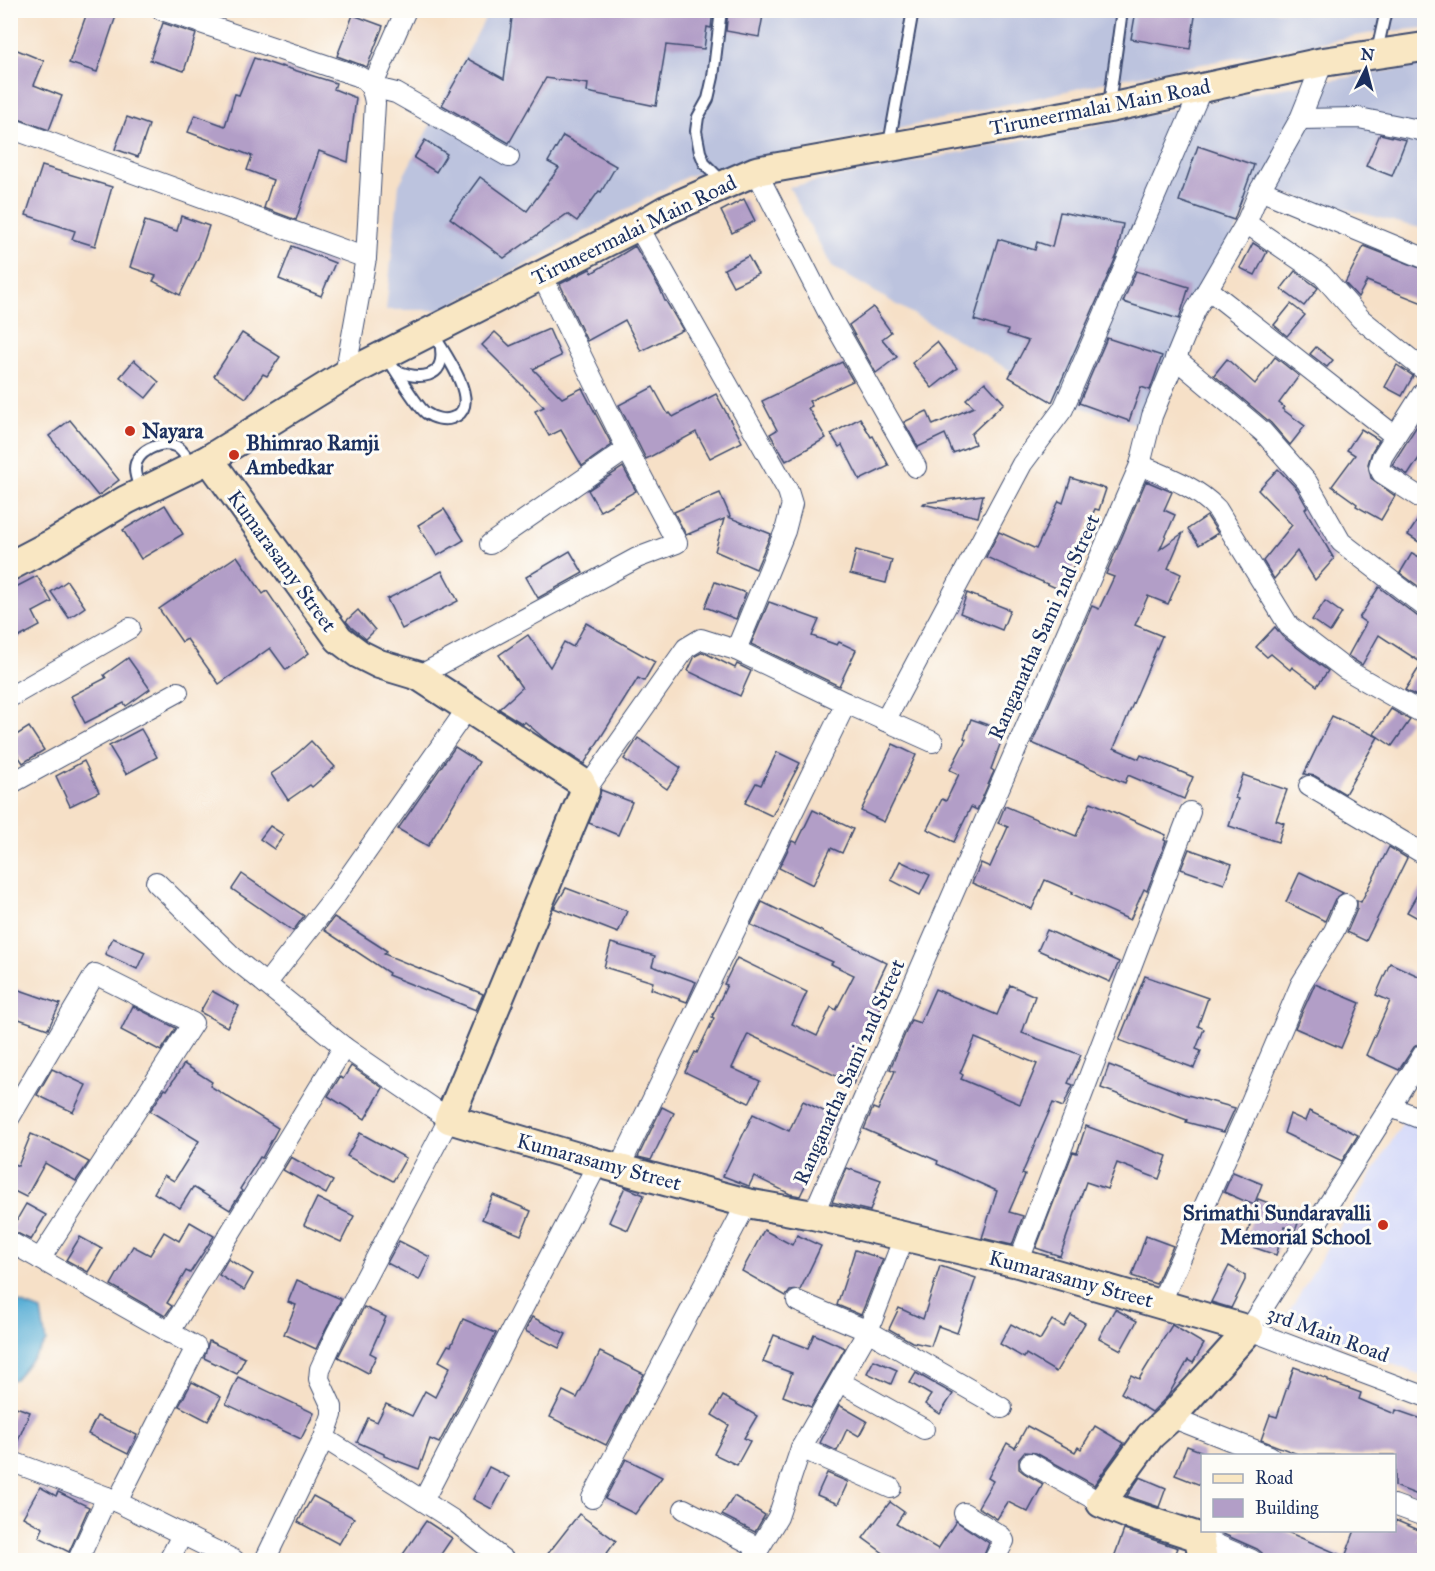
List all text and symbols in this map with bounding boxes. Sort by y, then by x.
north arrow [1336,39,1396,99]
text: N [1360,44,1376,65]
street label: Tiruneermalai Main Road [987,73,1213,141]
street label: Tiruneermalai Main Road [527,169,741,291]
place label: Nayara [142,418,204,444]
marker: Nayara [123,424,137,438]
place label: Bhimrao Ramji Ambedkar [244,430,379,480]
marker: Bhimrao Ramji Ambedkar [227,448,241,462]
street label: Kumarasamy Street [222,485,343,638]
street label: Ranganatha Sami 2nd Street [982,510,1106,744]
street label: Ranganatha Sami 2nd Street [787,955,911,1189]
street label: Kumarasamy Street [514,1128,685,1197]
place label: Srimathi Sundaravalli Memorial School [1183,1200,1372,1250]
marker: Srimathi Sundaravalli Memorial School [1376,1218,1390,1232]
street label: Kumarasamy Street [986,1245,1157,1314]
street label: 3rd Main Road [1263,1300,1393,1368]
legend [1201,1454,1396,1532]
text: Road [1255,1467,1293,1489]
text: Building [1255,1497,1319,1520]

